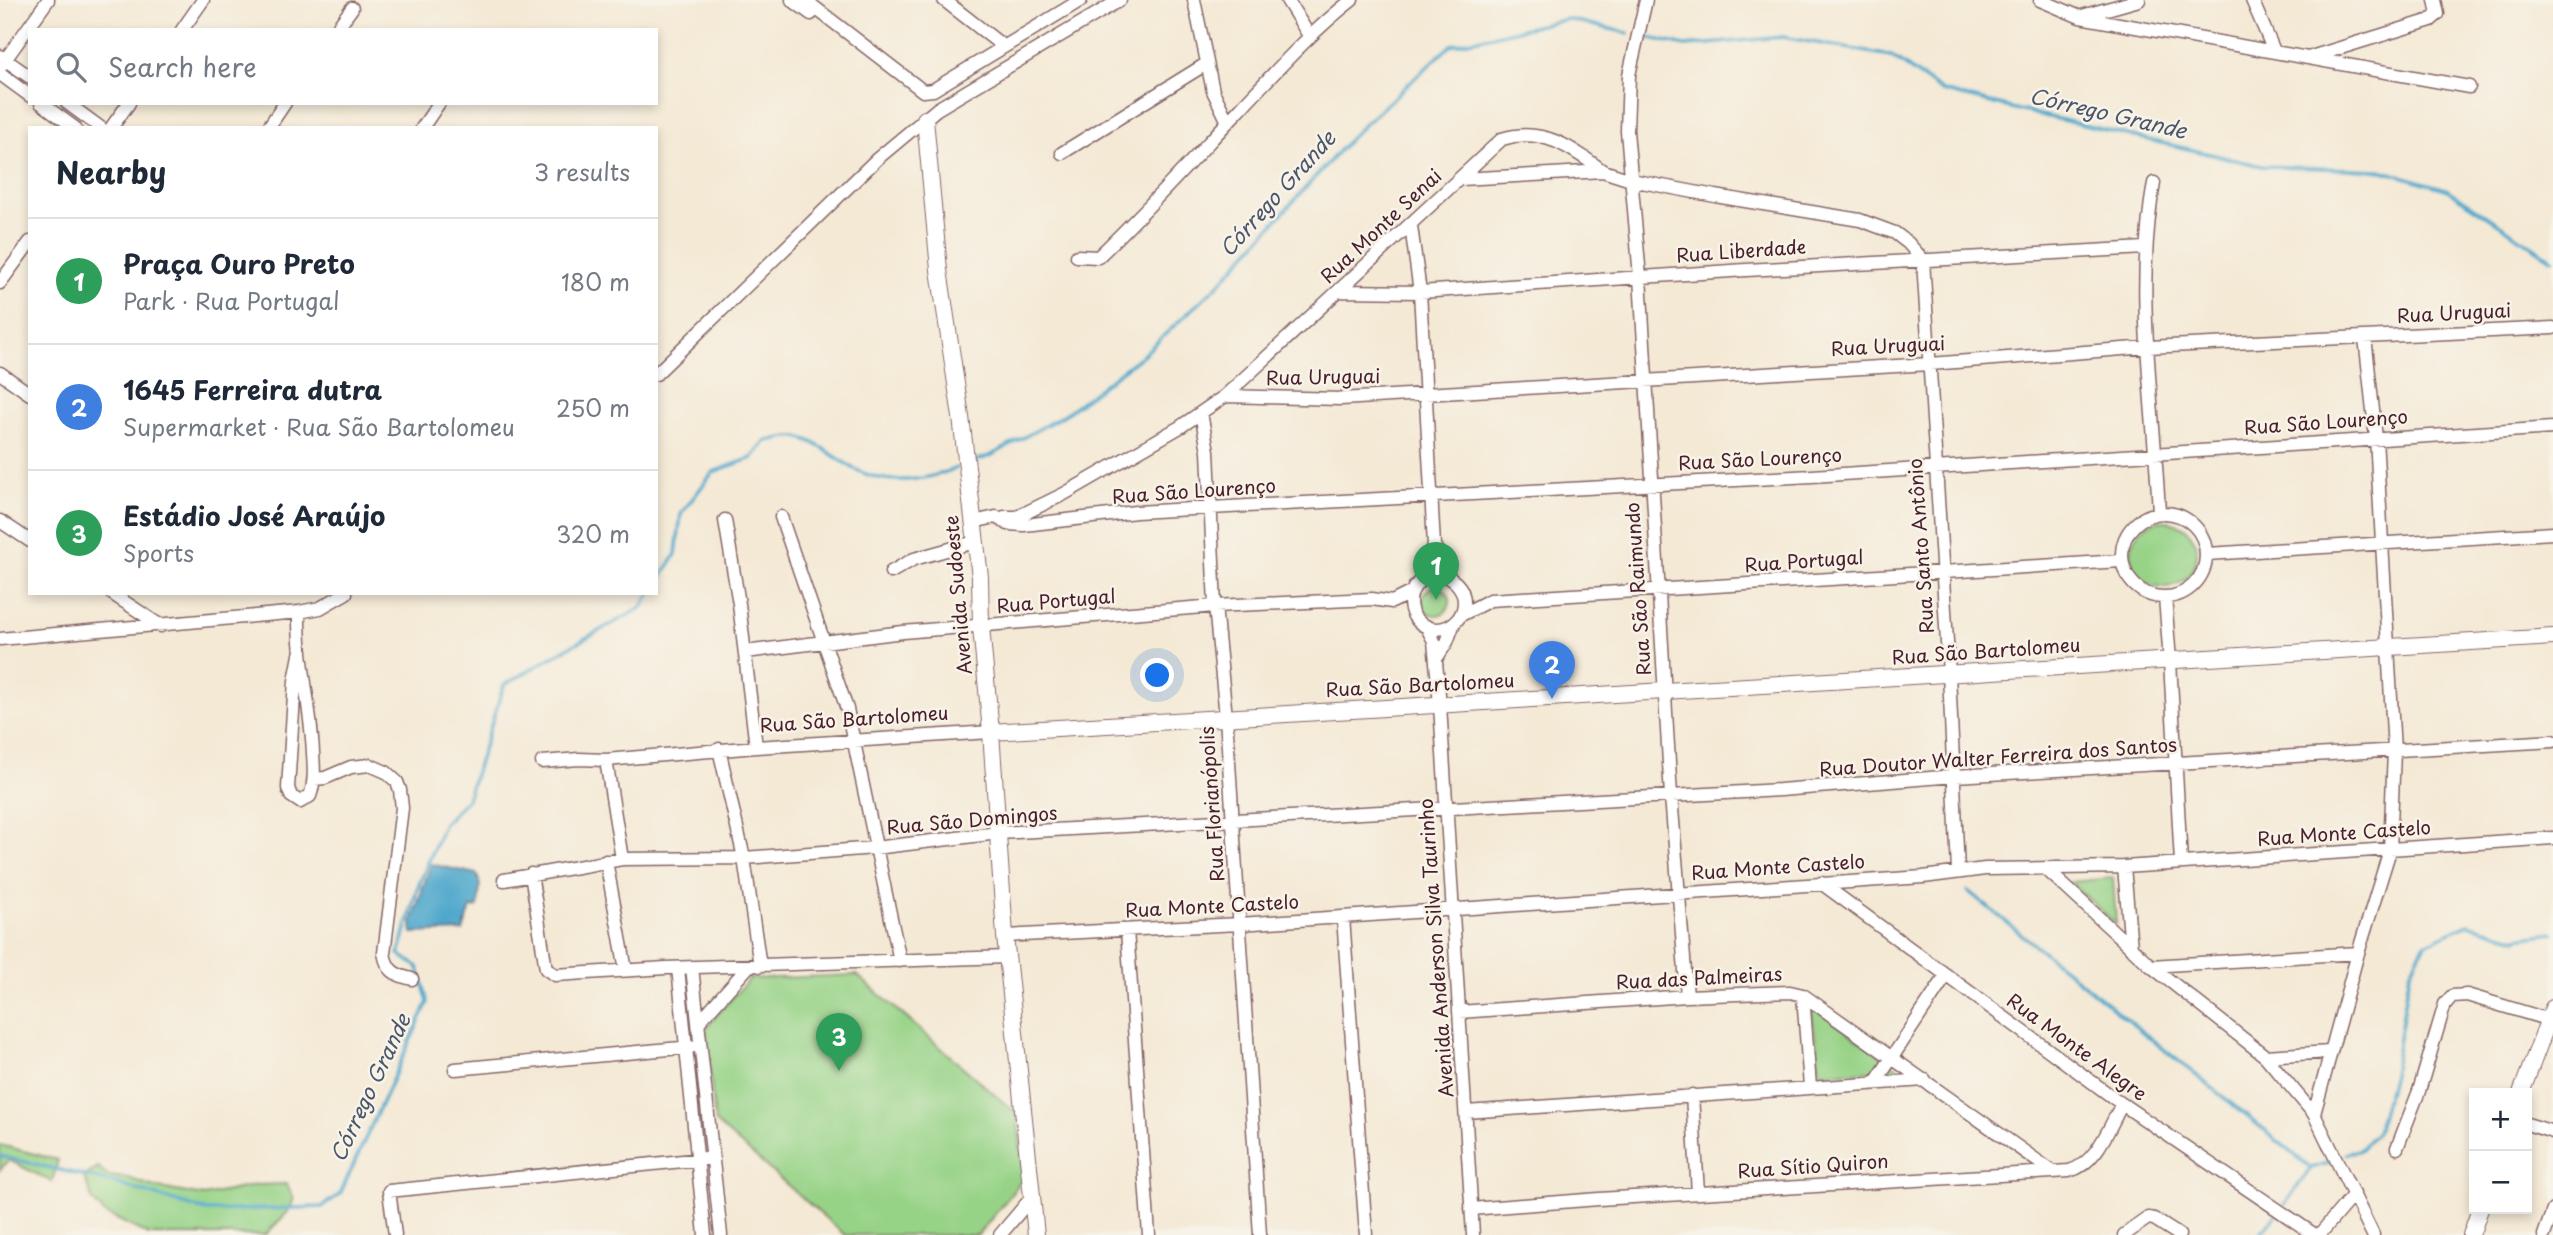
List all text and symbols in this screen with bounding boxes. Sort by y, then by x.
search box [28,28,658,105]
text: Search here [108,47,257,86]
icon: search [52,48,90,86]
water label: Córrego Grande [2027,78,2192,146]
water label: Córrego Grande [1211,121,1343,263]
text: Nearby [56,149,166,194]
text: 3 results [534,154,630,189]
street label: Rua Monte Senai [1313,162,1447,289]
street label: Rua Liberdade [1675,232,1807,269]
text: Praça Ouro Preto [123,244,355,283]
text: 1 [74,264,85,299]
text: 180 m [561,264,630,299]
text: Park · Rua Portugal [123,283,340,318]
street label: Rua Uruguai [2396,295,2512,329]
street label: Rua Uruguai [1830,328,1946,362]
street label: Rua Uruguai [1265,361,1380,391]
text: 1645 Ferreira dutra [123,370,382,409]
text: 2 [71,390,87,425]
text: 250 m [556,390,630,425]
street label: Rua São Lourenço [2243,401,2409,441]
text: Supermarket · Rua São Bartolomeu [123,409,515,444]
street label: Rua São Lourenço [1677,440,1843,476]
street label: Rua Santo Antônio [1900,458,1940,635]
street label: Rua São Lourenço [1111,470,1277,510]
text: Estádio José Araújo [123,496,385,535]
street label: Rua São Raimundo [1617,502,1657,677]
street label: Avenida Sudoeste [936,514,978,676]
text: 3 [71,516,87,551]
text: 320 m [556,516,630,551]
text: Sports [123,535,194,570]
pin: 1 [1413,542,1459,600]
street label: Rua Portugal [1743,542,1864,578]
street label: Rua Portugal [995,581,1117,619]
street label: Rua São Bartolomeu [1891,629,2081,671]
pin: 2 [1529,641,1575,699]
your location [1140,658,1174,692]
street label: Rua São Bartolomeu [1325,665,1515,703]
street label: Rua São Bartolomeu [759,697,949,739]
street label: Rua Florianópolis [1192,725,1230,883]
street label: Rua Doutor Walter Ferreira dos Santos [1818,730,2178,782]
street label: Rua São Domingos [885,798,1059,840]
street label: Avenida Anderson Silva Taurinho [1411,798,1459,1099]
street label: Rua Monte Castelo [2256,812,2432,852]
street label: Rua Monte Castelo [1690,846,1866,886]
street label: Rua Monte Castelo [1124,886,1300,924]
street label: Rua das Palmeiras [1615,959,1783,995]
street label: Rua Monte Alegre [2002,986,2153,1107]
water label: Córrego Grande [321,1006,418,1167]
pin: 3 [816,1013,862,1071]
map controls [2469,1088,2532,1214]
button: + [2469,1088,2532,1151]
street label: Rua Sítio Quiron [1737,1146,1889,1184]
button: − [2469,1151,2532,1214]

